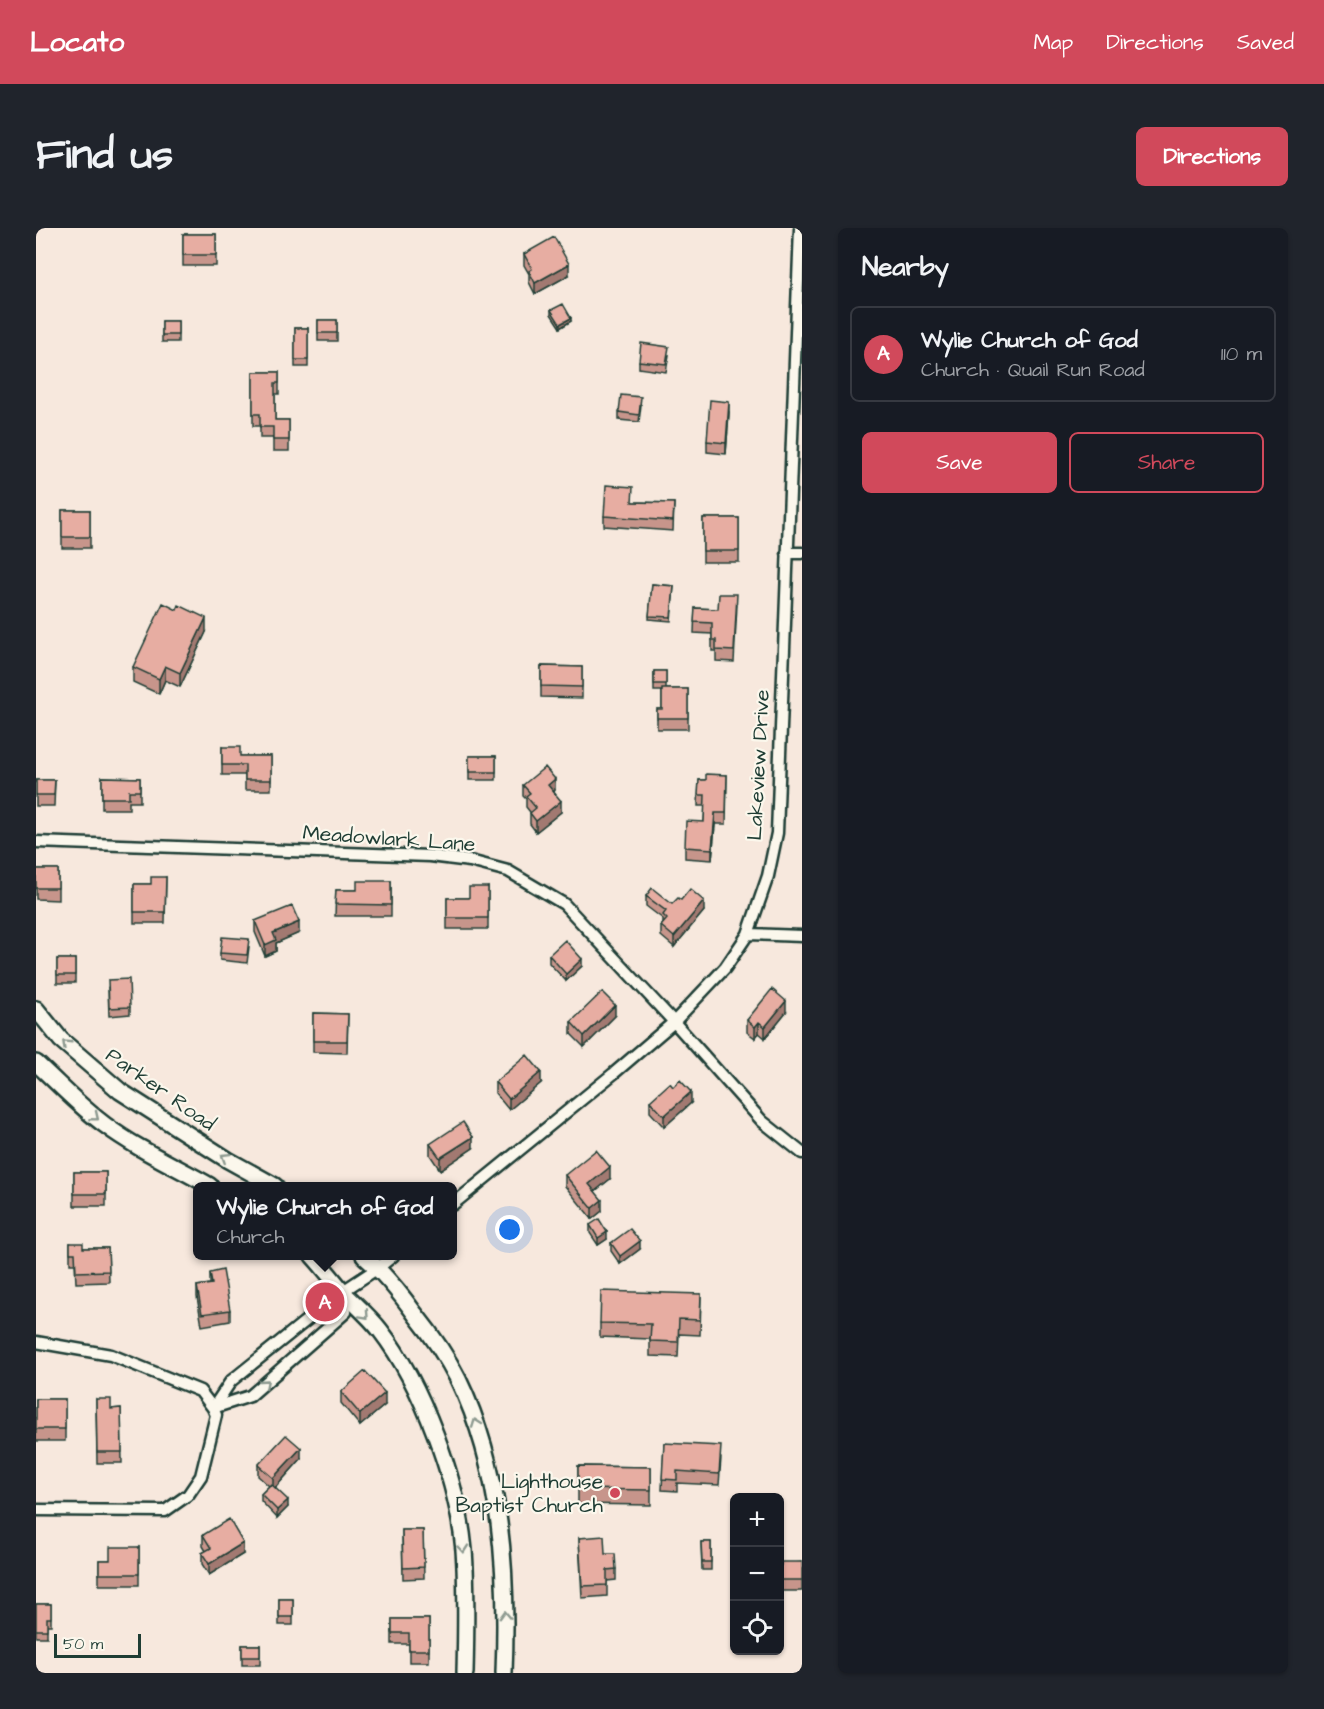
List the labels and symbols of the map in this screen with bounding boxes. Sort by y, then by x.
street label: Lakeview Drive [740,689,777,841]
street label: Meadowlark Lane [302,818,476,859]
one-way arrow [63,1040,73,1051]
street label: Parker Road [100,1041,222,1138]
one-way arrow [88,1109,99,1120]
one-way arrow [220,1154,231,1165]
your location [495,1215,524,1244]
pin: A [306,1280,344,1324]
one-way arrow [358,1308,369,1319]
one-way arrow [258,1379,269,1390]
one-way arrow [471,1418,483,1429]
place label: Lighthouse Baptist Church [455,1467,604,1521]
marker: Lighthouse Baptist Church [608,1486,622,1500]
one-way arrow [456,1545,469,1554]
one-way arrow [498,1610,511,1619]
scale bar [54,1631,141,1658]

